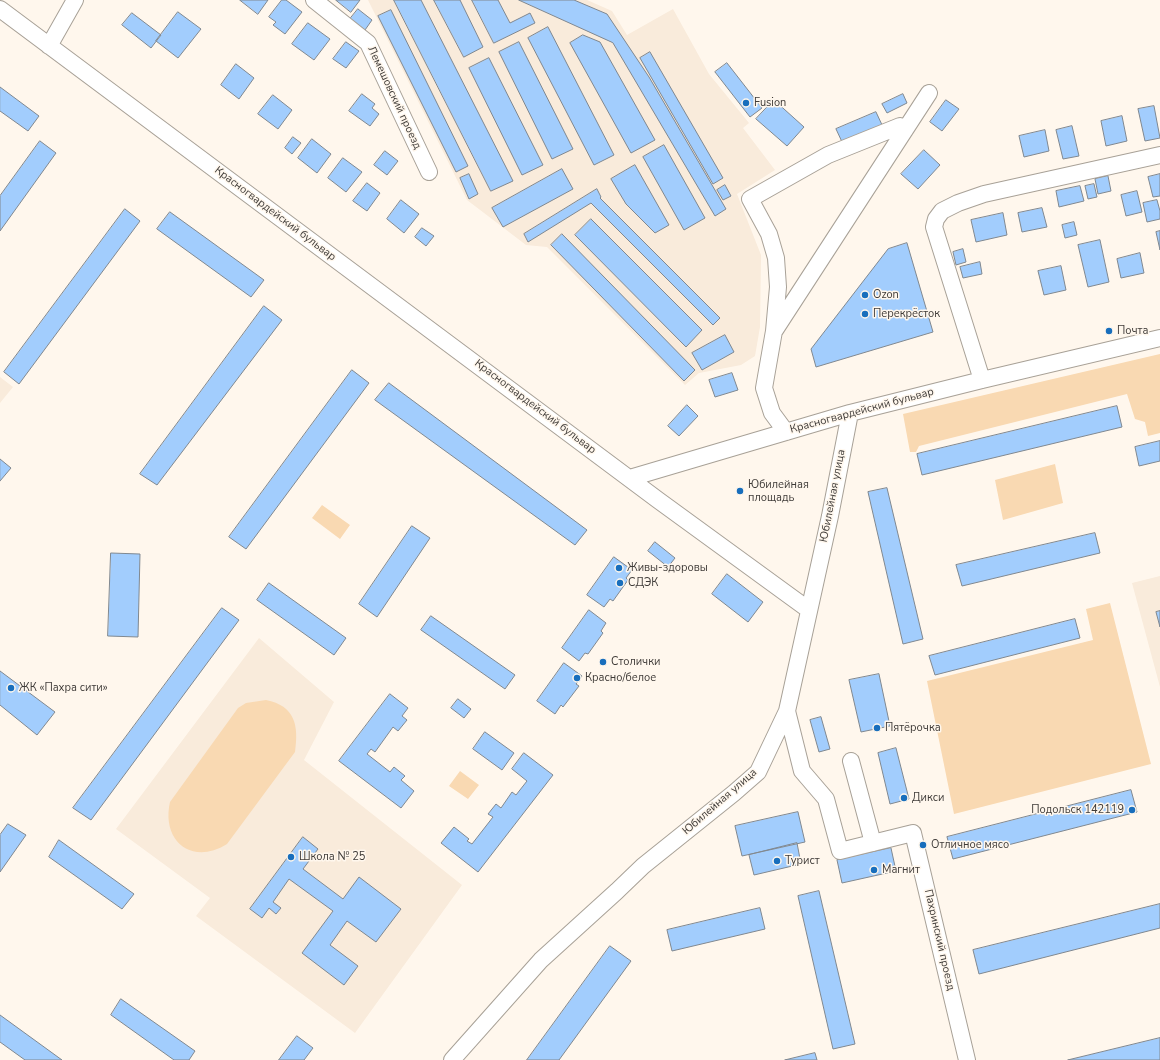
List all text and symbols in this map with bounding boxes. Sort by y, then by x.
street label: Лемешовский проезд [364,44,424,152]
place label: Fusion [754,96,786,110]
marker: Fusion [741,98,751,108]
street label: Красногвардейский бульвар [212,164,338,264]
place label: Ozon [873,288,899,302]
marker: Ozon [860,290,870,300]
place label: Перекрёсток [873,307,940,321]
marker: Перекрёсток [860,309,870,319]
place label: Почта [1117,324,1148,338]
marker: Почта [1104,326,1114,336]
street label: Красногвардейский бульвар [472,357,598,457]
street label: Красногвардейский бульвар [789,385,935,437]
street label: Юбилейная улица [818,448,848,544]
place label: Юбилейная площадь [748,478,809,504]
marker: Юбилейная площадь [735,486,745,496]
place label: Живы-здоровы [627,561,708,575]
marker: Живы-здоровы [614,563,624,573]
place label: СДЭК [628,576,658,590]
marker: СДЭК [615,578,625,588]
place label: Столички [611,655,660,669]
marker: Столички [598,657,608,667]
place label: Красно/белое [585,671,656,685]
marker: Красно/белое [572,673,582,683]
place label: ЖК «Пахра сити» [19,681,108,695]
marker: ЖК «Пахра сити» [6,683,16,693]
place label: Пятёрочка [885,721,941,735]
marker: Пятёрочка [872,723,882,733]
street label: Юбилейная улица [680,766,760,838]
place label: Дикси [912,791,944,805]
marker: Дикси [899,793,909,803]
place label: Подольск 142119 [1031,803,1124,817]
marker: Подольск 142119 [1127,805,1137,815]
place label: Отличное мясо [931,838,1009,852]
marker: Отличное мясо [918,840,928,850]
place label: Школа № 25 [299,850,365,864]
marker: Школа № 25 [286,852,296,862]
place label: Турист [785,854,820,868]
marker: Турист [772,856,782,866]
place label: Магнит [882,863,920,877]
marker: Магнит [869,865,879,875]
street label: Пахринский проезд [921,888,957,992]

